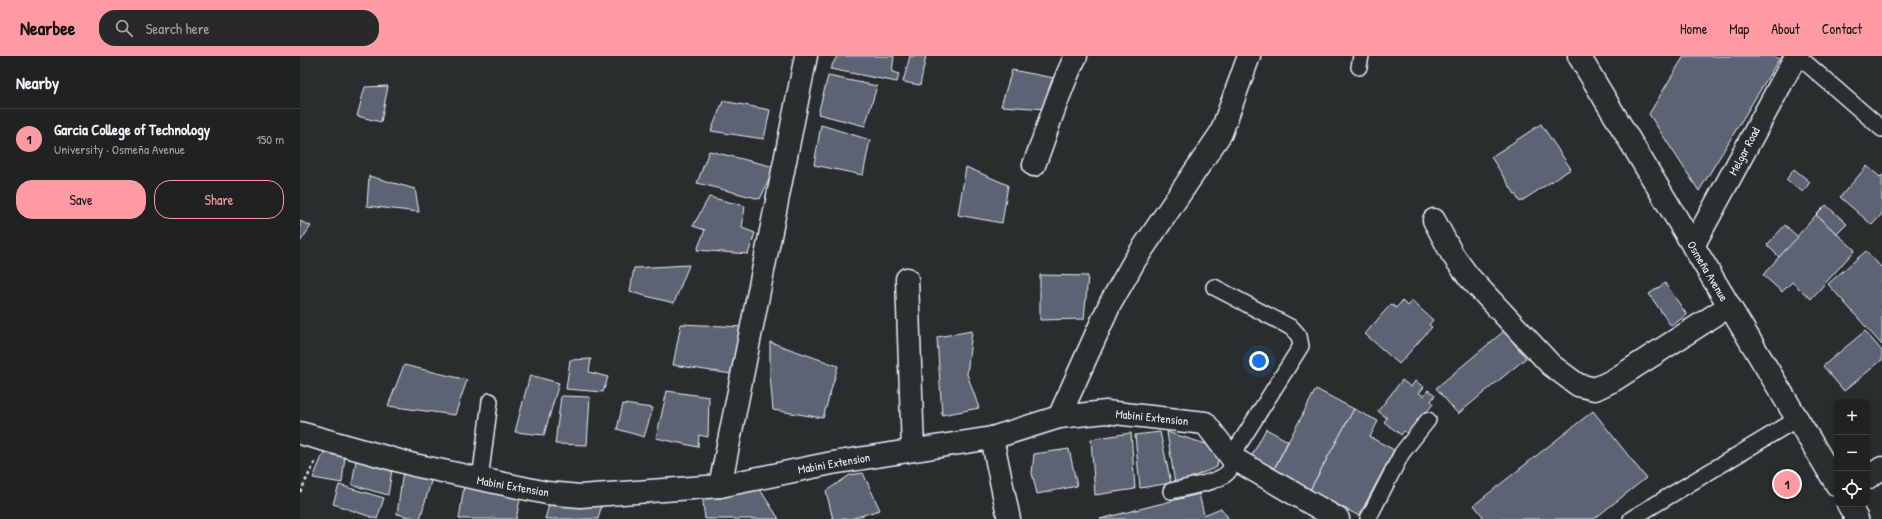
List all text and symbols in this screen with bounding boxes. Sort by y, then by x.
search box [99,10,379,46]
text: Nearbee [20,15,75,41]
icon: search [113,17,135,39]
text: Search here [145,18,210,39]
text: Home [1680,19,1707,38]
text: Map [1729,19,1749,38]
text: About [1771,19,1800,38]
text: Contact [1822,19,1862,38]
text: Nearby [16,71,59,94]
text: Garcia College of Technology [54,119,210,140]
street label: Melgar Road [1724,124,1764,178]
text: 1 [27,130,31,148]
text: 150 m [256,130,284,148]
text: University · Osmeña Avenue [54,140,185,158]
button: Save [16,180,146,219]
button: Share [154,180,284,219]
street label: Osmeña Avenue [1683,238,1733,305]
your location [1249,351,1269,371]
map controls [1834,399,1870,507]
button: + [1834,399,1870,435]
street label: Mabini Extension [1115,405,1189,429]
button: − [1834,435,1870,471]
street label: Mabini Extension [797,448,871,478]
pin: 1 [1774,469,1800,499]
street label: Mabini Extension [476,471,550,501]
button: locate [1834,471,1870,507]

